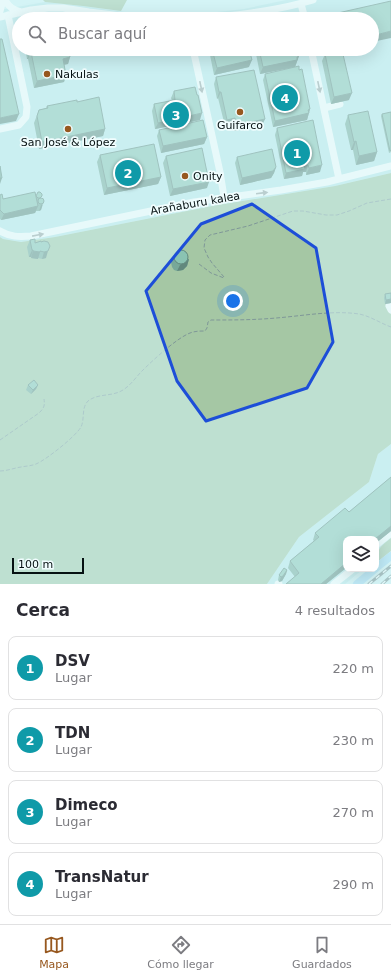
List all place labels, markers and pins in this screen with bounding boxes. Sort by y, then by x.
place label: Nakulas [55,68,99,81]
marker: Nakulas [42,69,52,79]
pin: 4 [272,83,298,113]
pin: 3 [163,100,189,130]
marker: Guifarco [235,107,245,117]
place label: Guifarco [217,119,263,132]
marker: San José & López [63,124,73,134]
place label: San José & López [21,136,115,149]
pin: 1 [284,138,310,168]
pin: 2 [115,158,141,188]
place label: Onity [193,170,223,183]
marker: Onity [180,171,190,181]

